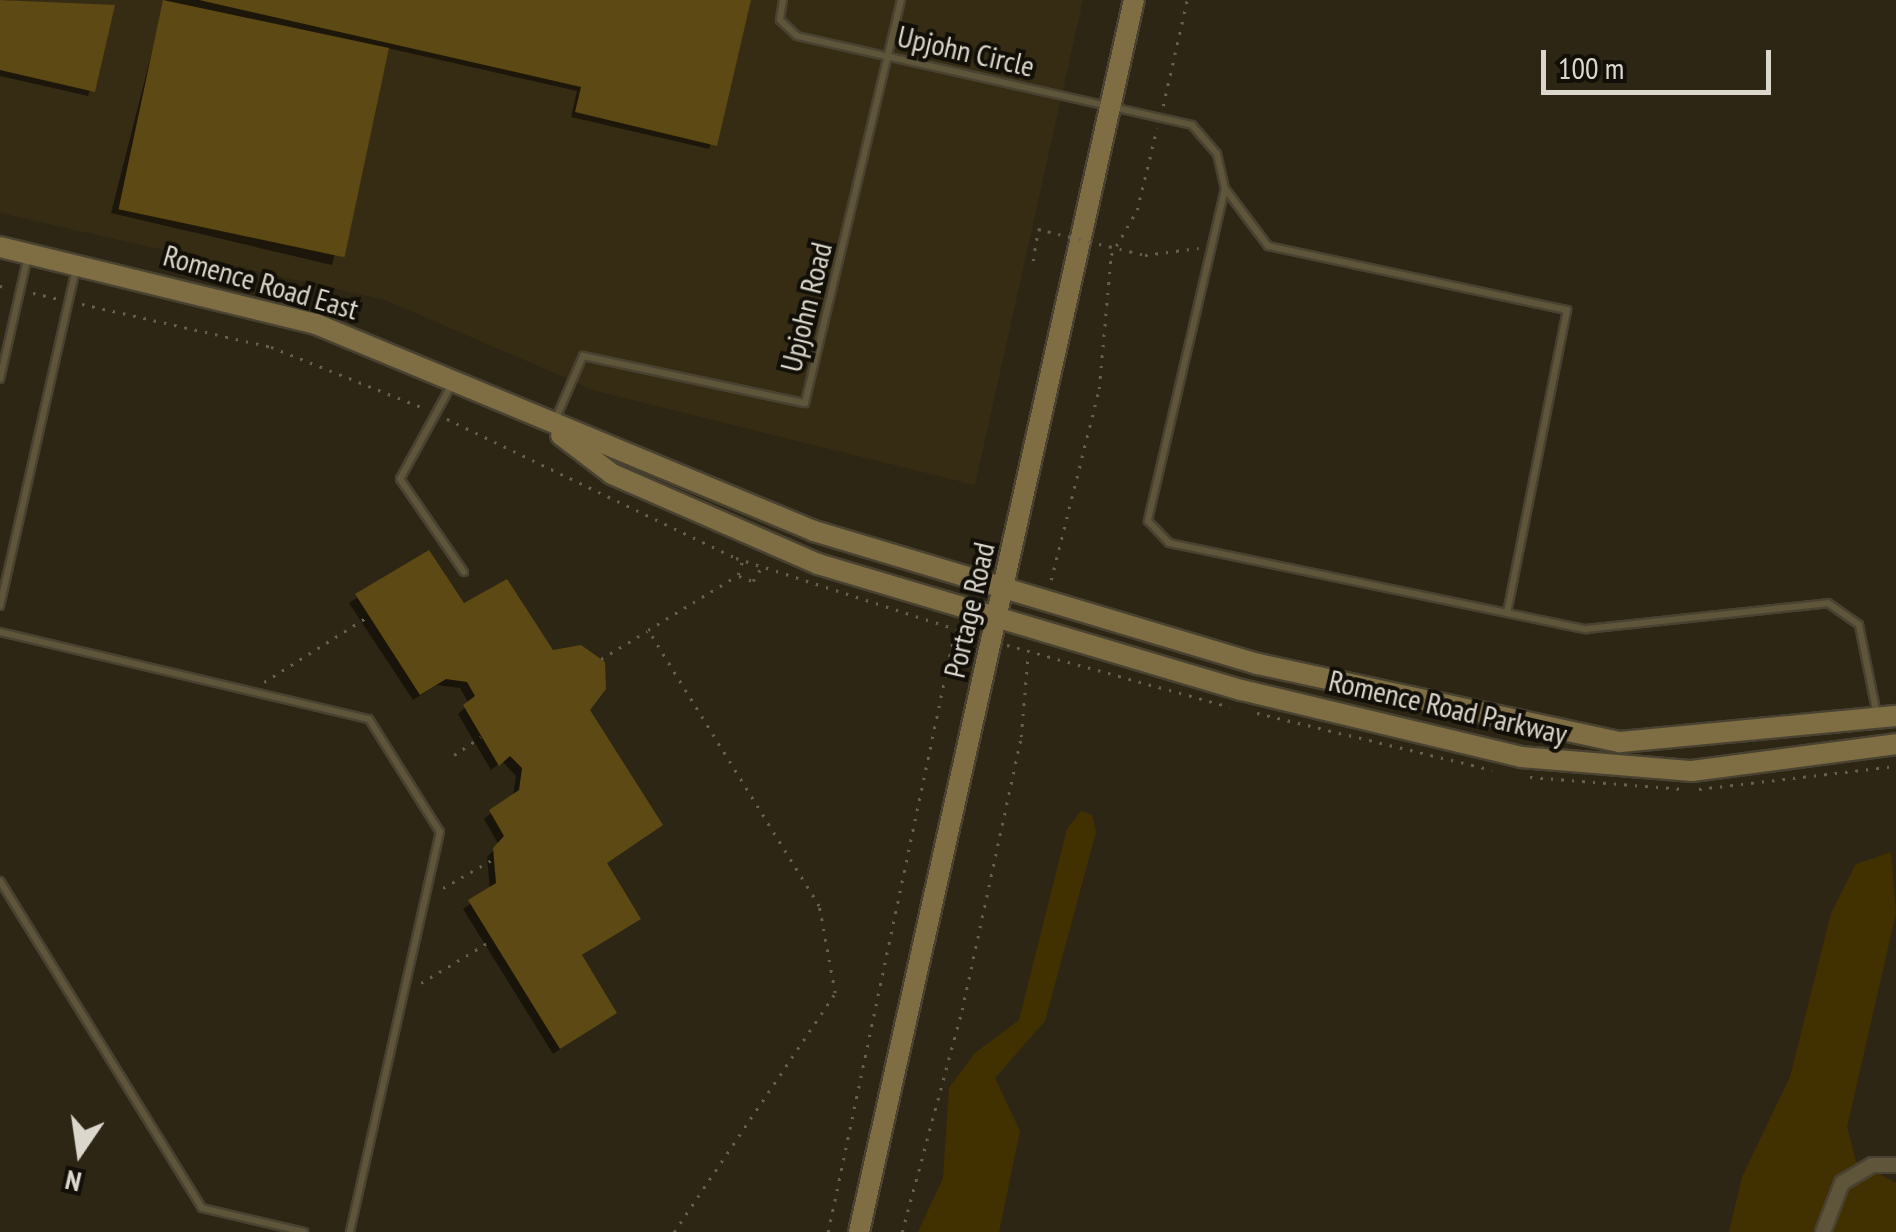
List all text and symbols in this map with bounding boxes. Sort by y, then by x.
street label: Upjohn Circle [894,18,1038,84]
scale bar [1546,30,1776,92]
text: 100 m [1558,48,1624,87]
street label: Romence Road East [159,237,363,327]
street label: Upjohn Road [773,239,839,375]
street label: Portage Road [936,539,1002,681]
street label: Romence Road Parkway [1325,662,1571,752]
north arrow [30,1102,130,1202]
text: N [62,1162,85,1201]

